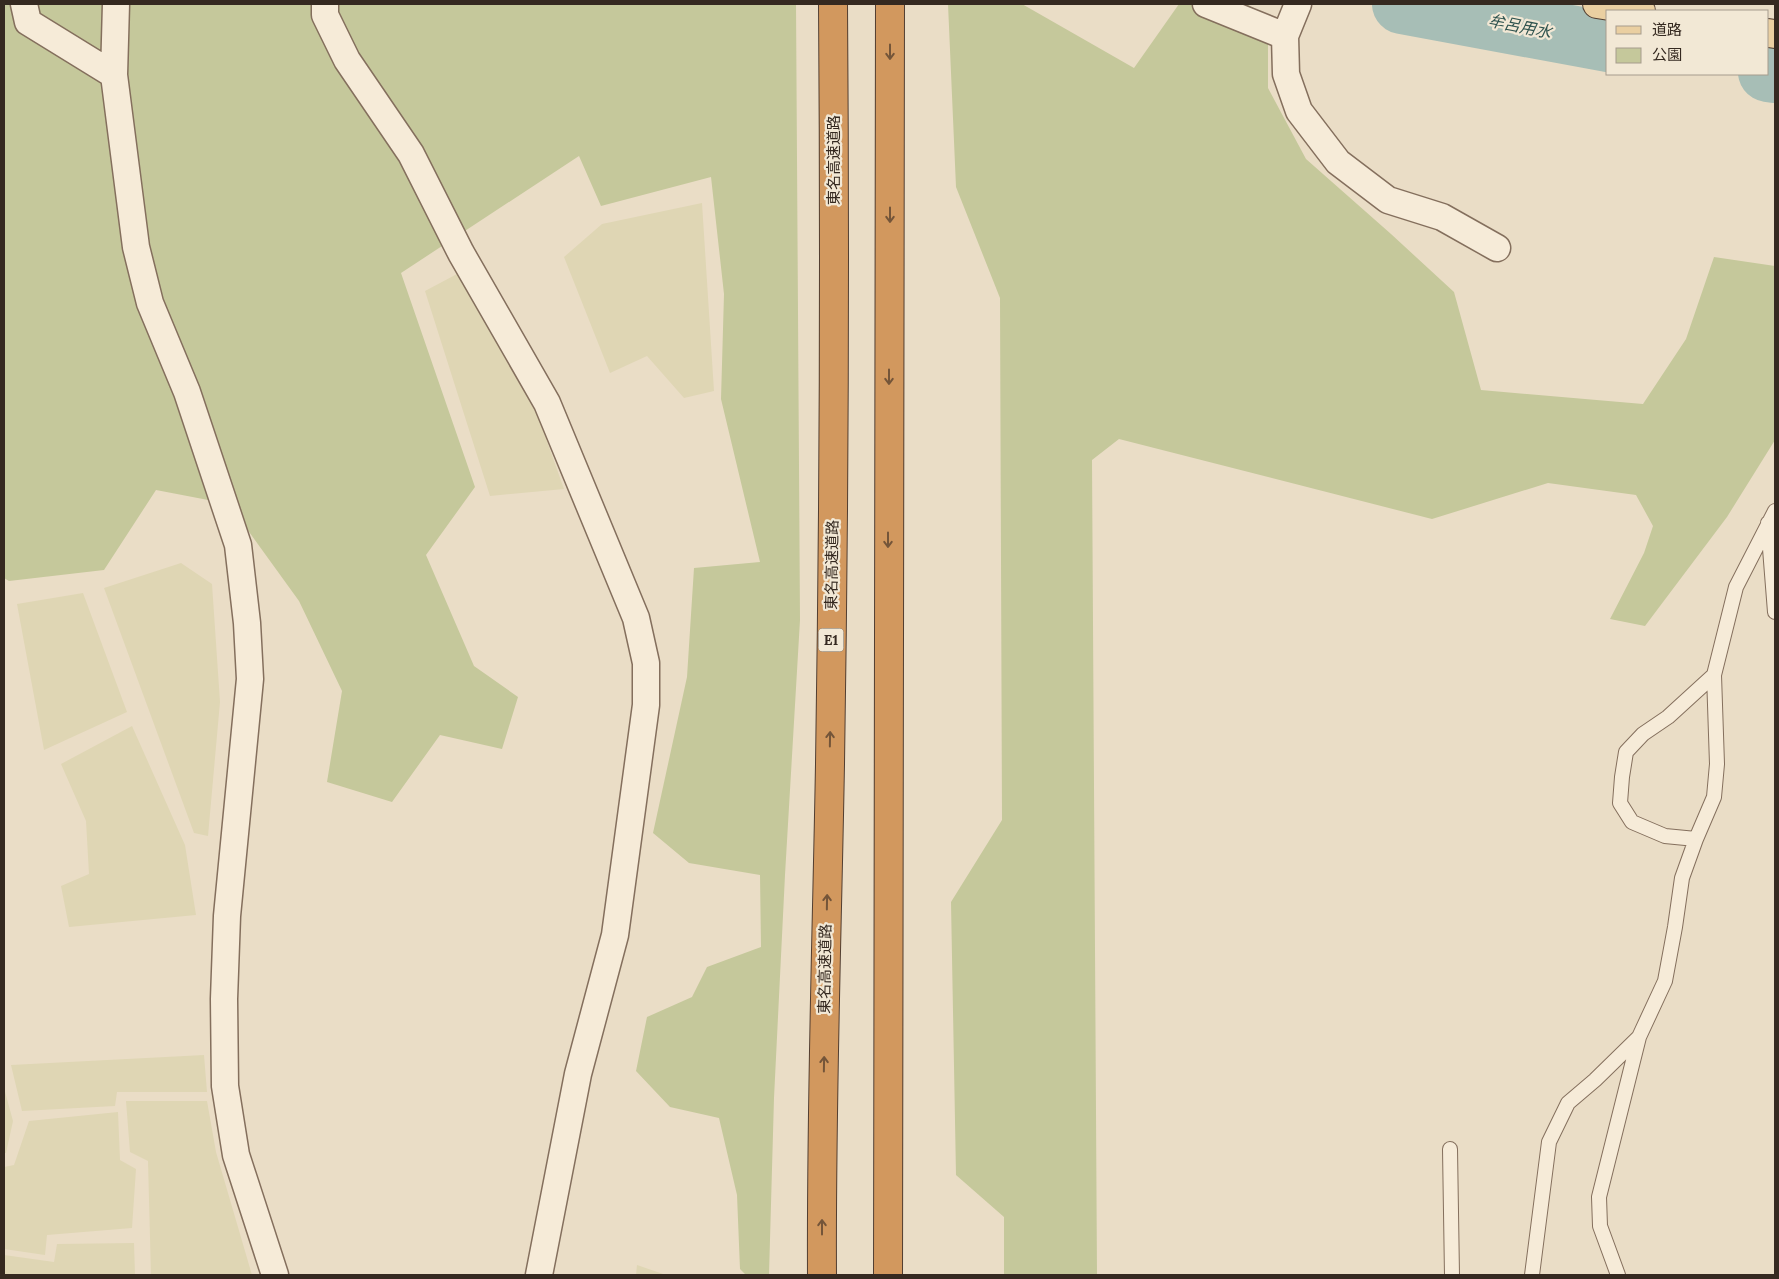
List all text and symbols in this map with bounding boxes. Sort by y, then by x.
water label: 牟呂用水 [1487,10,1555,42]
legend [1606,10,1769,75]
text: 道路 [1652,20,1682,39]
one-way arrow [885,44,895,60]
text: 公園 [1652,45,1682,64]
street label: 東名高速道路 [824,115,843,205]
one-way arrow [885,206,895,223]
one-way arrow [884,369,894,385]
street label: 東名高速道路 [821,520,842,610]
one-way arrow [883,532,893,548]
road number: E1 [818,628,844,652]
one-way arrow [825,731,835,748]
one-way arrow [822,894,832,910]
street label: 東名高速道路 [814,924,835,1014]
one-way arrow [819,1056,828,1072]
one-way arrow [817,1219,826,1235]

